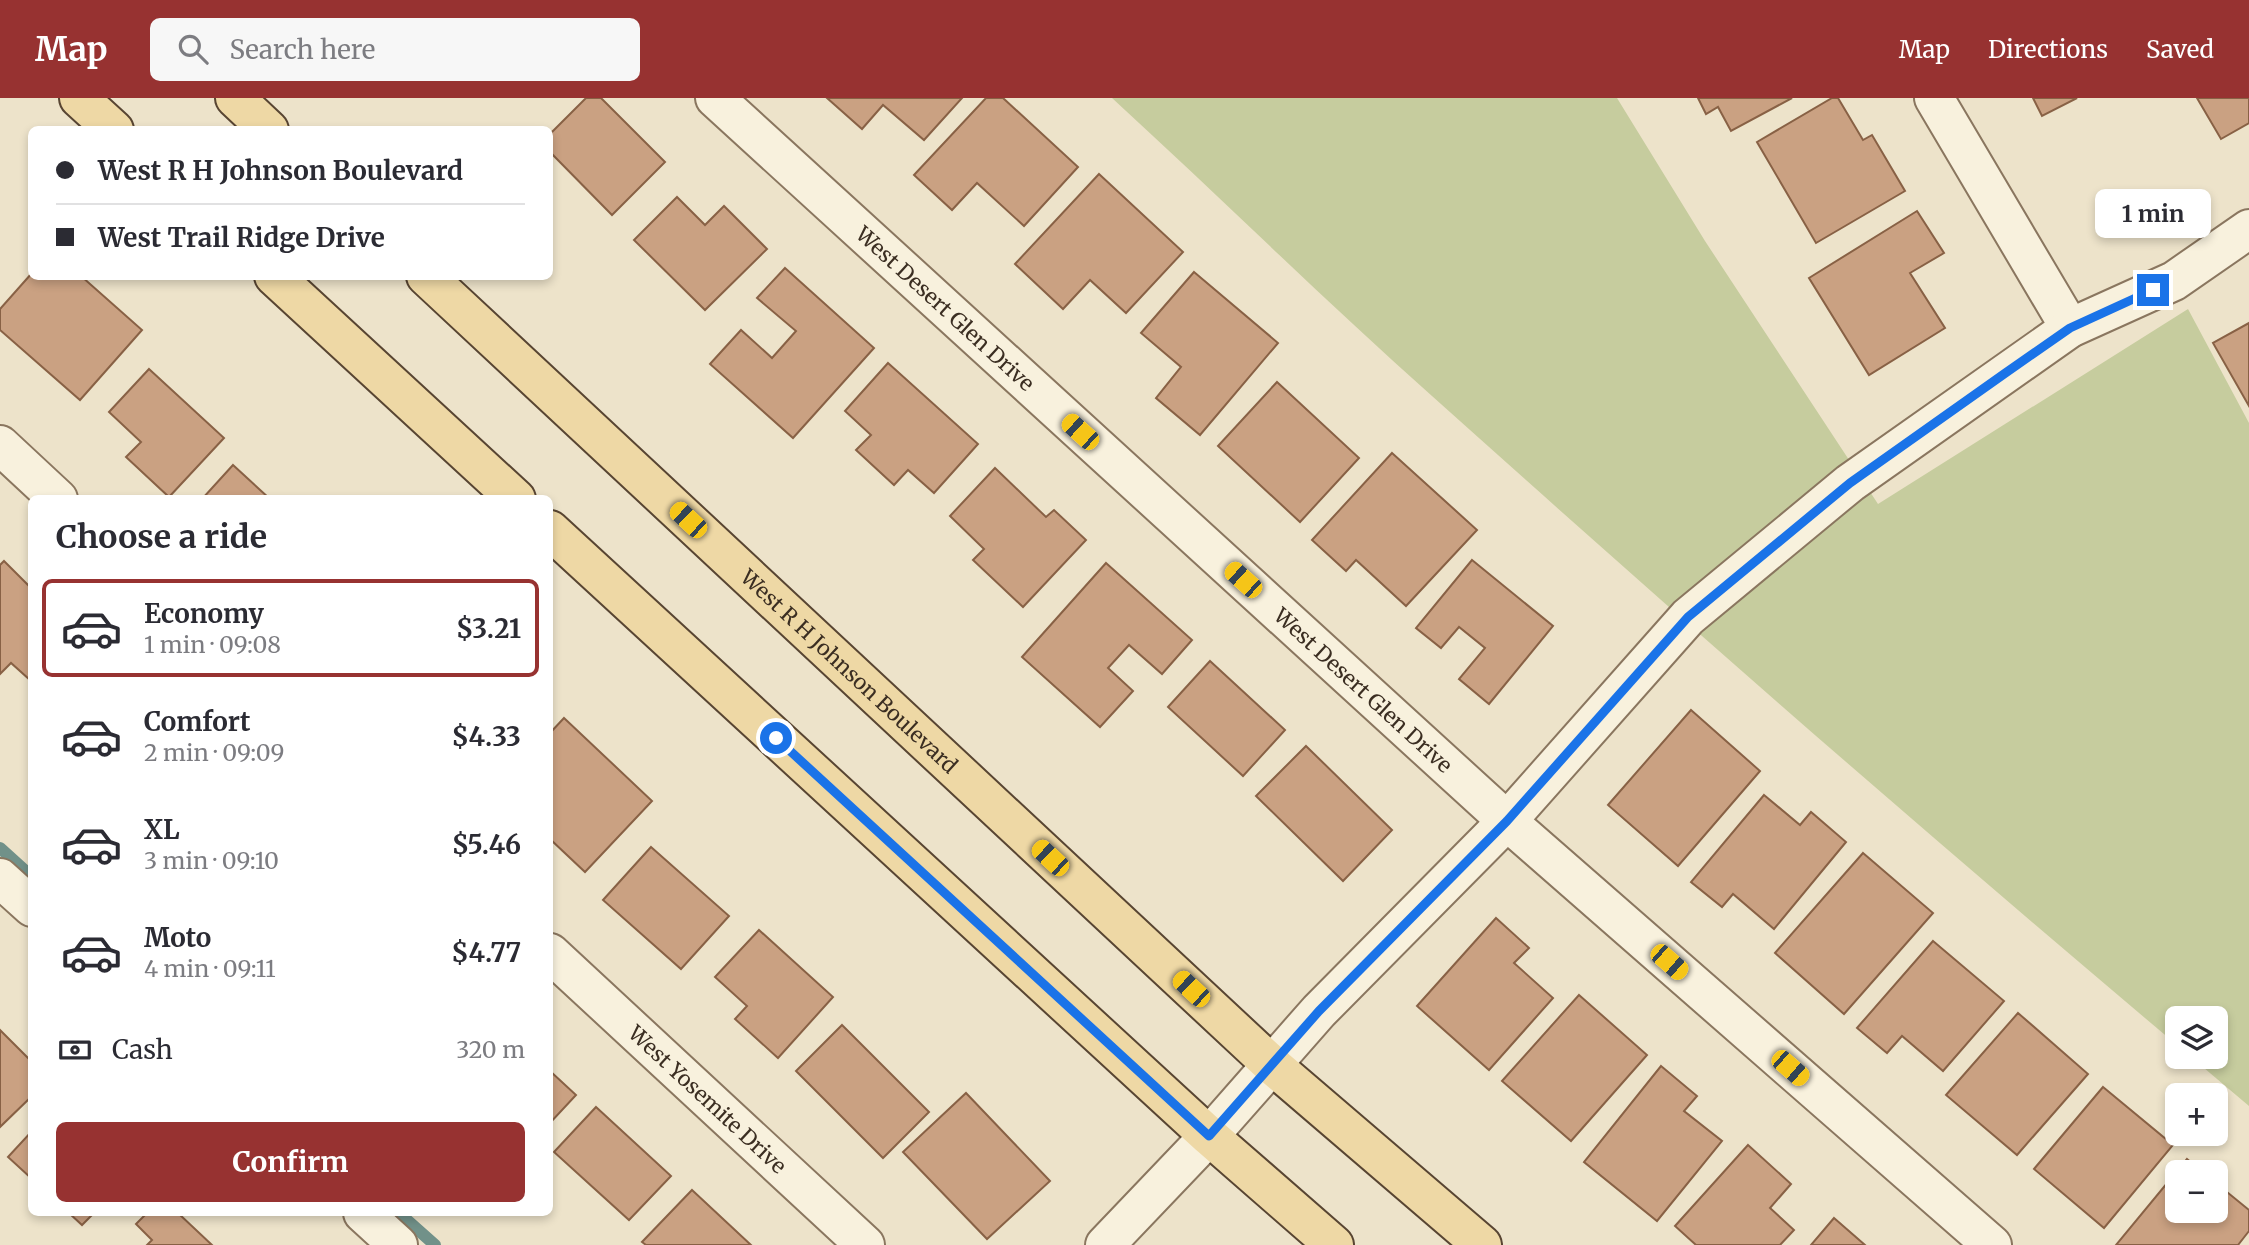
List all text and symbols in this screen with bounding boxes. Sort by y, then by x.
search box [150,18,640,81]
text: Map [35,29,108,70]
icon: search [174,30,212,68]
text: Search here [230,33,375,66]
text: Map [1899,34,1950,65]
text: Directions [1988,34,2108,65]
text: Saved [2146,34,2214,65]
text: West R H Johnson Boulevard [98,154,463,187]
callout: 1 min [2095,188,2211,238]
text: 1 min [2122,199,2184,228]
street label: West Desert Glen Drive [850,219,1040,397]
text: West Trail Ridge Drive [98,221,385,254]
route end [2137,274,2169,306]
car [1058,410,1103,454]
car [666,498,711,542]
text: Choose a ride [56,517,267,557]
car [1221,558,1266,602]
street label: West R H Johnson Boulevard [735,563,964,779]
icon: car [60,597,123,660]
text: Economy [144,597,264,630]
street label: West Desert Glen Drive [1268,601,1458,778]
text: $3.21 [456,612,521,645]
text: 1 min · 09:08 [144,630,281,659]
icon: car [60,705,123,768]
text: Comfort [144,705,250,738]
text: $4.33 [452,720,521,753]
route start [760,722,792,754]
text: 2 min · 09:09 [144,738,284,767]
icon: car [60,813,123,876]
text: XL [144,813,180,846]
text: $5.46 [452,828,521,861]
car [1028,836,1073,880]
text: 3 min · 09:10 [144,846,279,875]
icon: car [60,921,123,984]
text: Moto [144,921,211,954]
text: $4.77 [451,936,521,969]
car [1647,940,1692,984]
text: 4 min · 09:11 [144,954,276,983]
car [1169,967,1214,1011]
map controls [2165,1006,2228,1223]
button: layers [2165,1006,2228,1069]
street label: West Yosemite Drive [622,1019,792,1179]
icon: cash [56,1031,94,1069]
text: Cash [112,1033,173,1066]
text: 320 m [456,1035,525,1064]
car [1768,1046,1813,1090]
button: + [2165,1083,2228,1146]
button: Confirm [56,1122,525,1202]
button: − [2165,1160,2228,1223]

